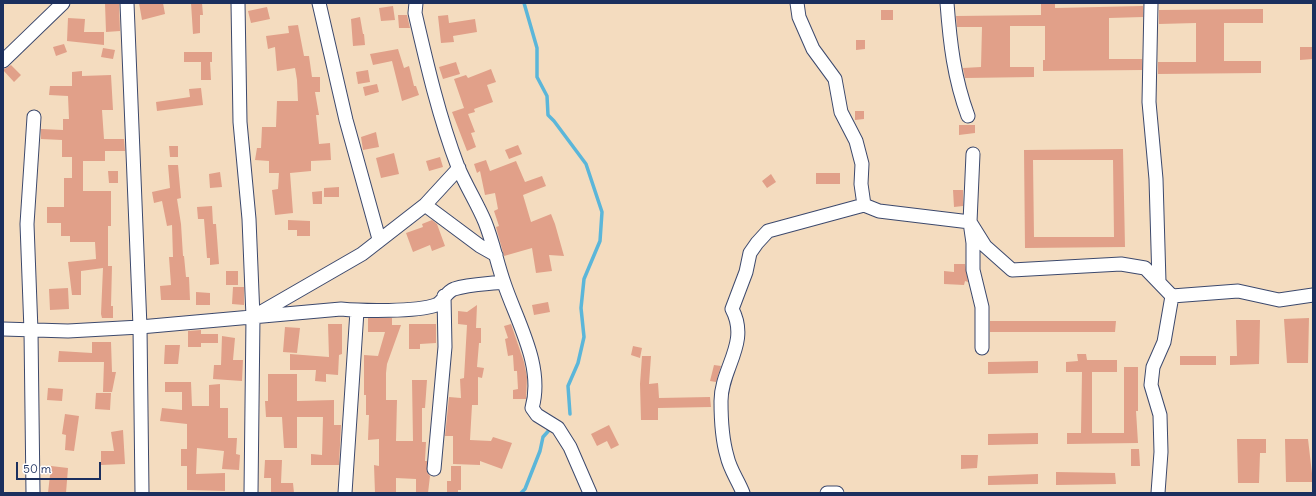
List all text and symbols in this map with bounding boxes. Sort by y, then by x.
scale bar [18,454,103,480]
text: 50 m [23,461,51,476]

